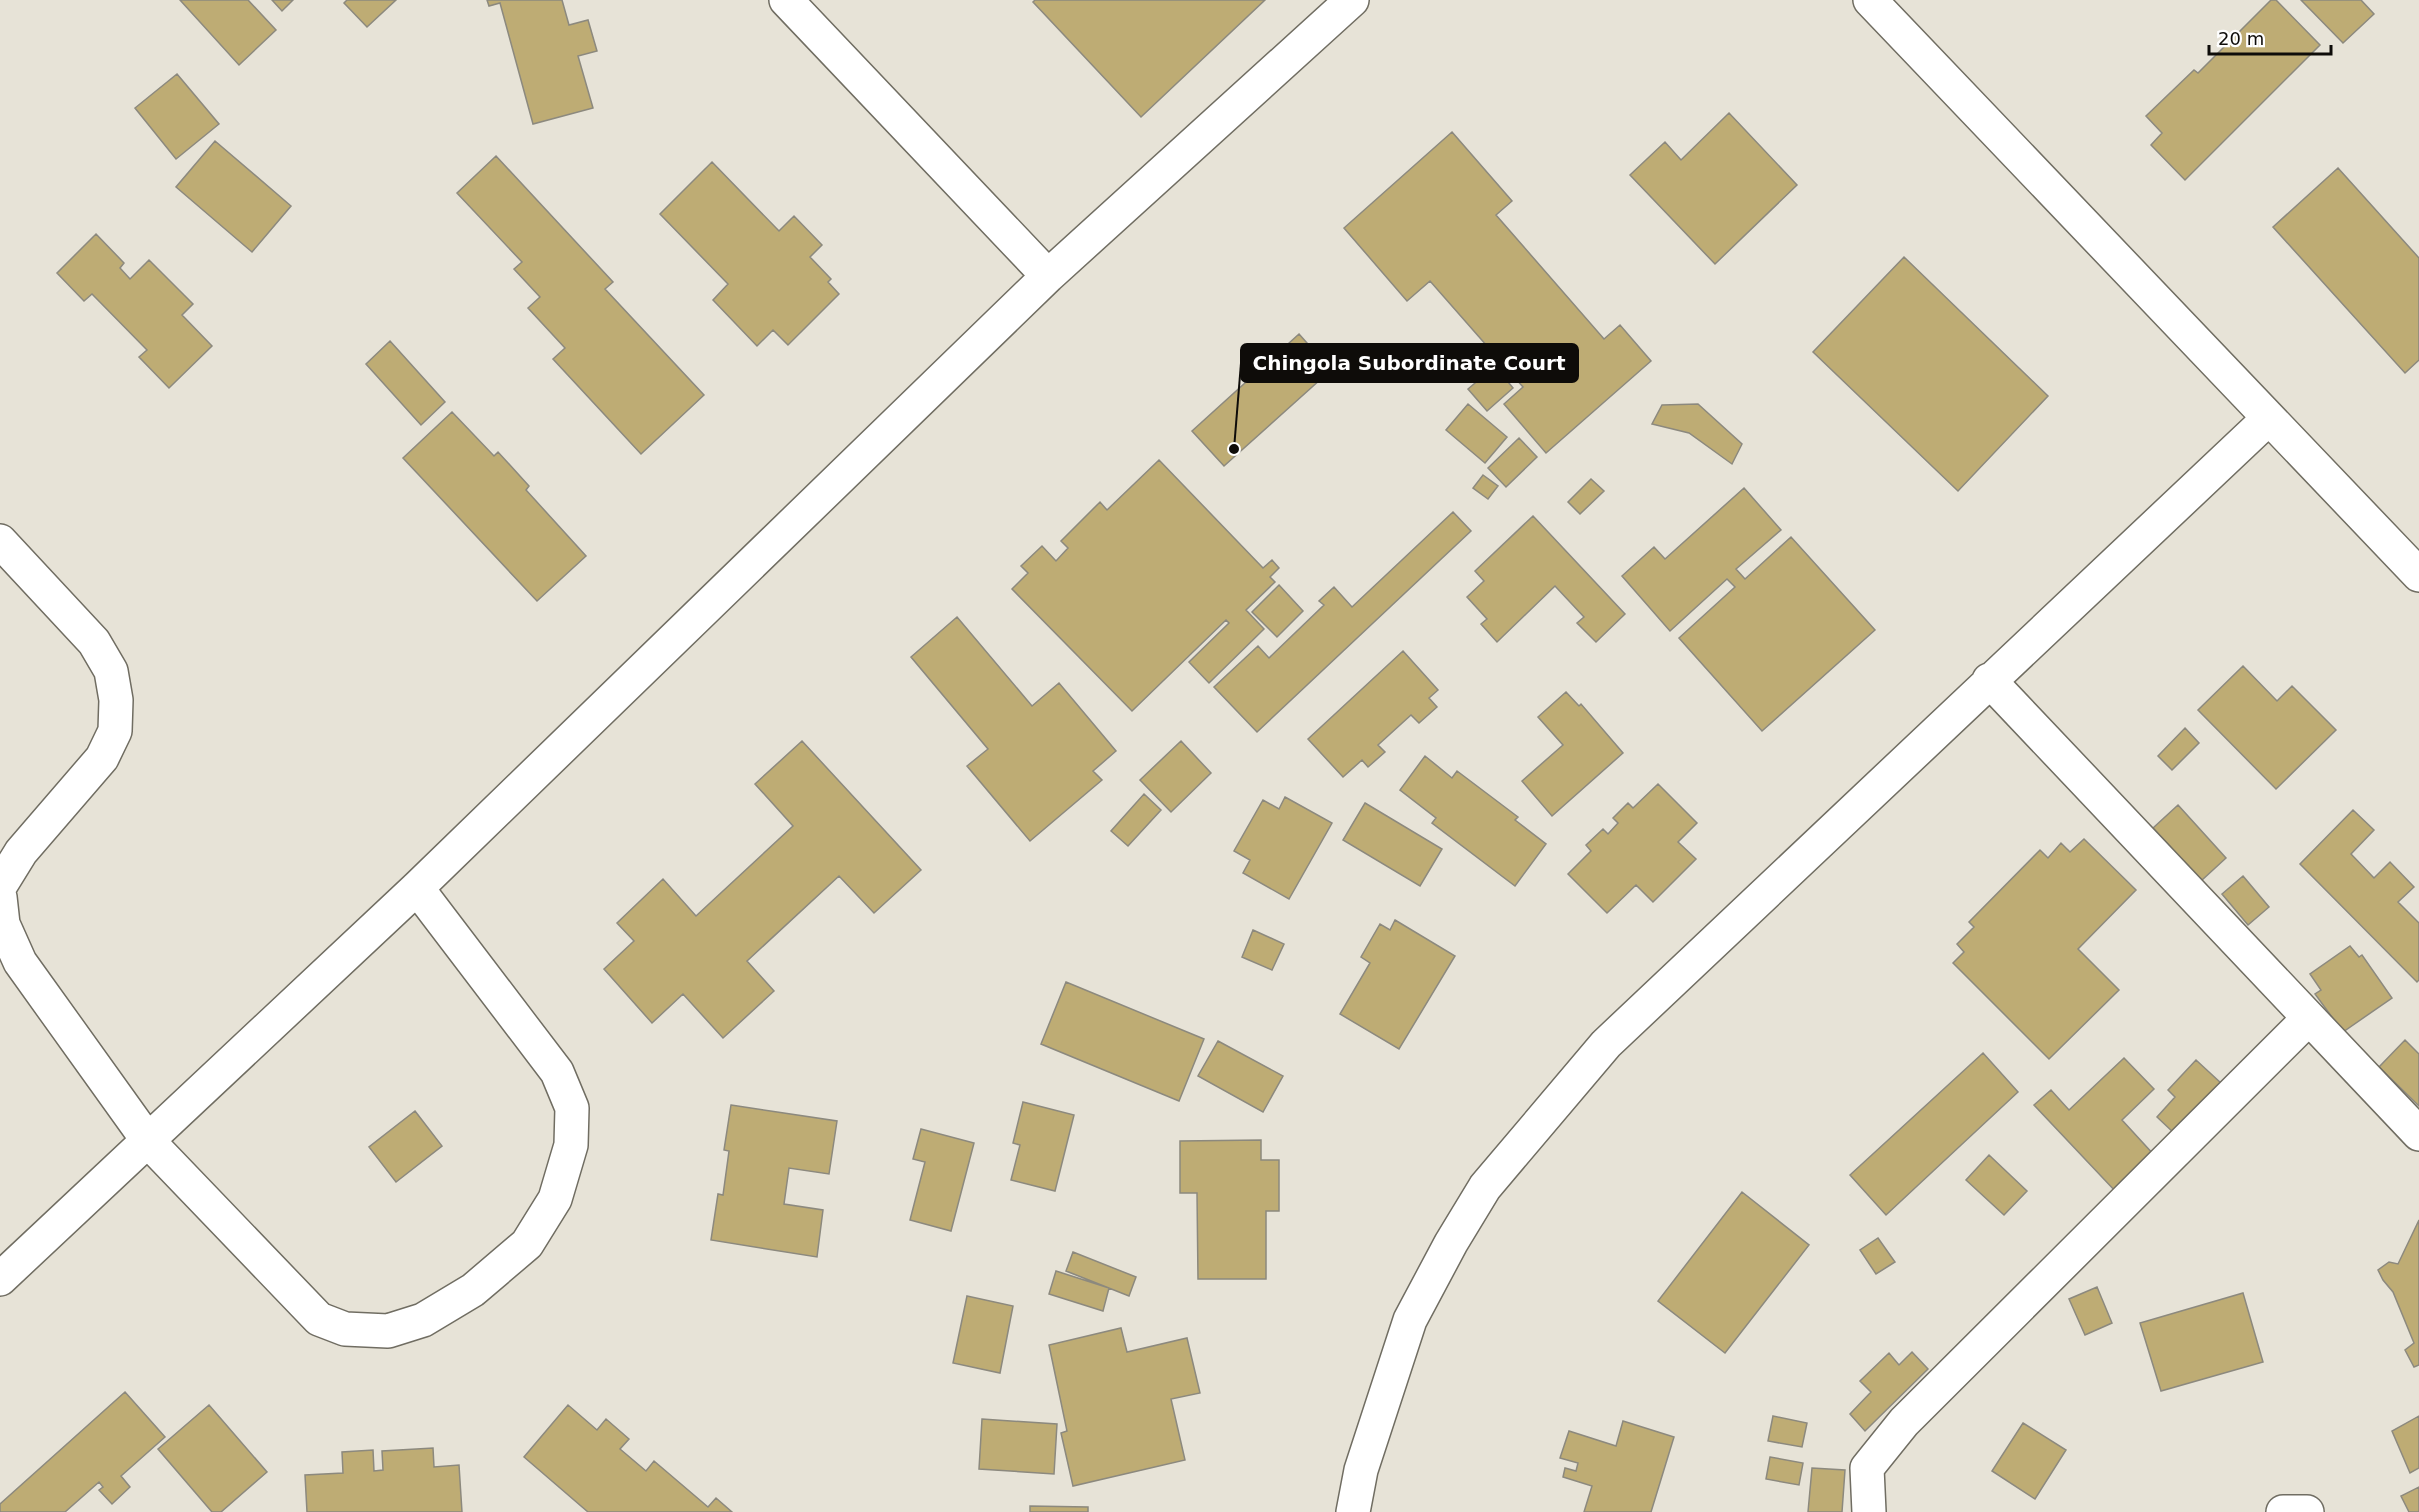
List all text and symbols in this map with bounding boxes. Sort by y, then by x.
scale bar [2209,18,2330,56]
text: 20 m [2218,28,2264,49]
callout: Chingola Subordinate Court [1241,344,1578,382]
text: Chingola Subordinate Court [1252,351,1566,375]

